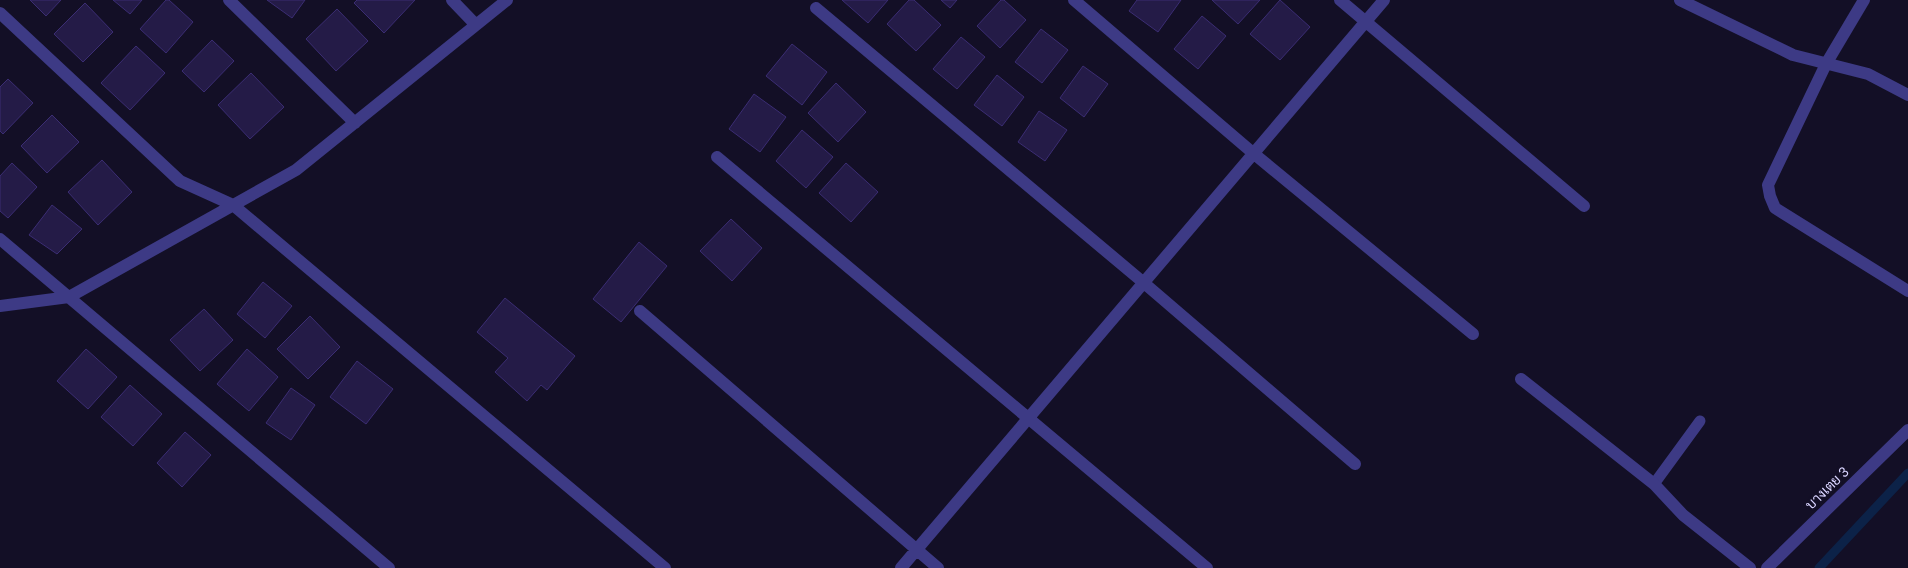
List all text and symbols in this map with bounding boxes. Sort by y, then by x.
street label: บางเตย 3 [1802,463,1852,513]

